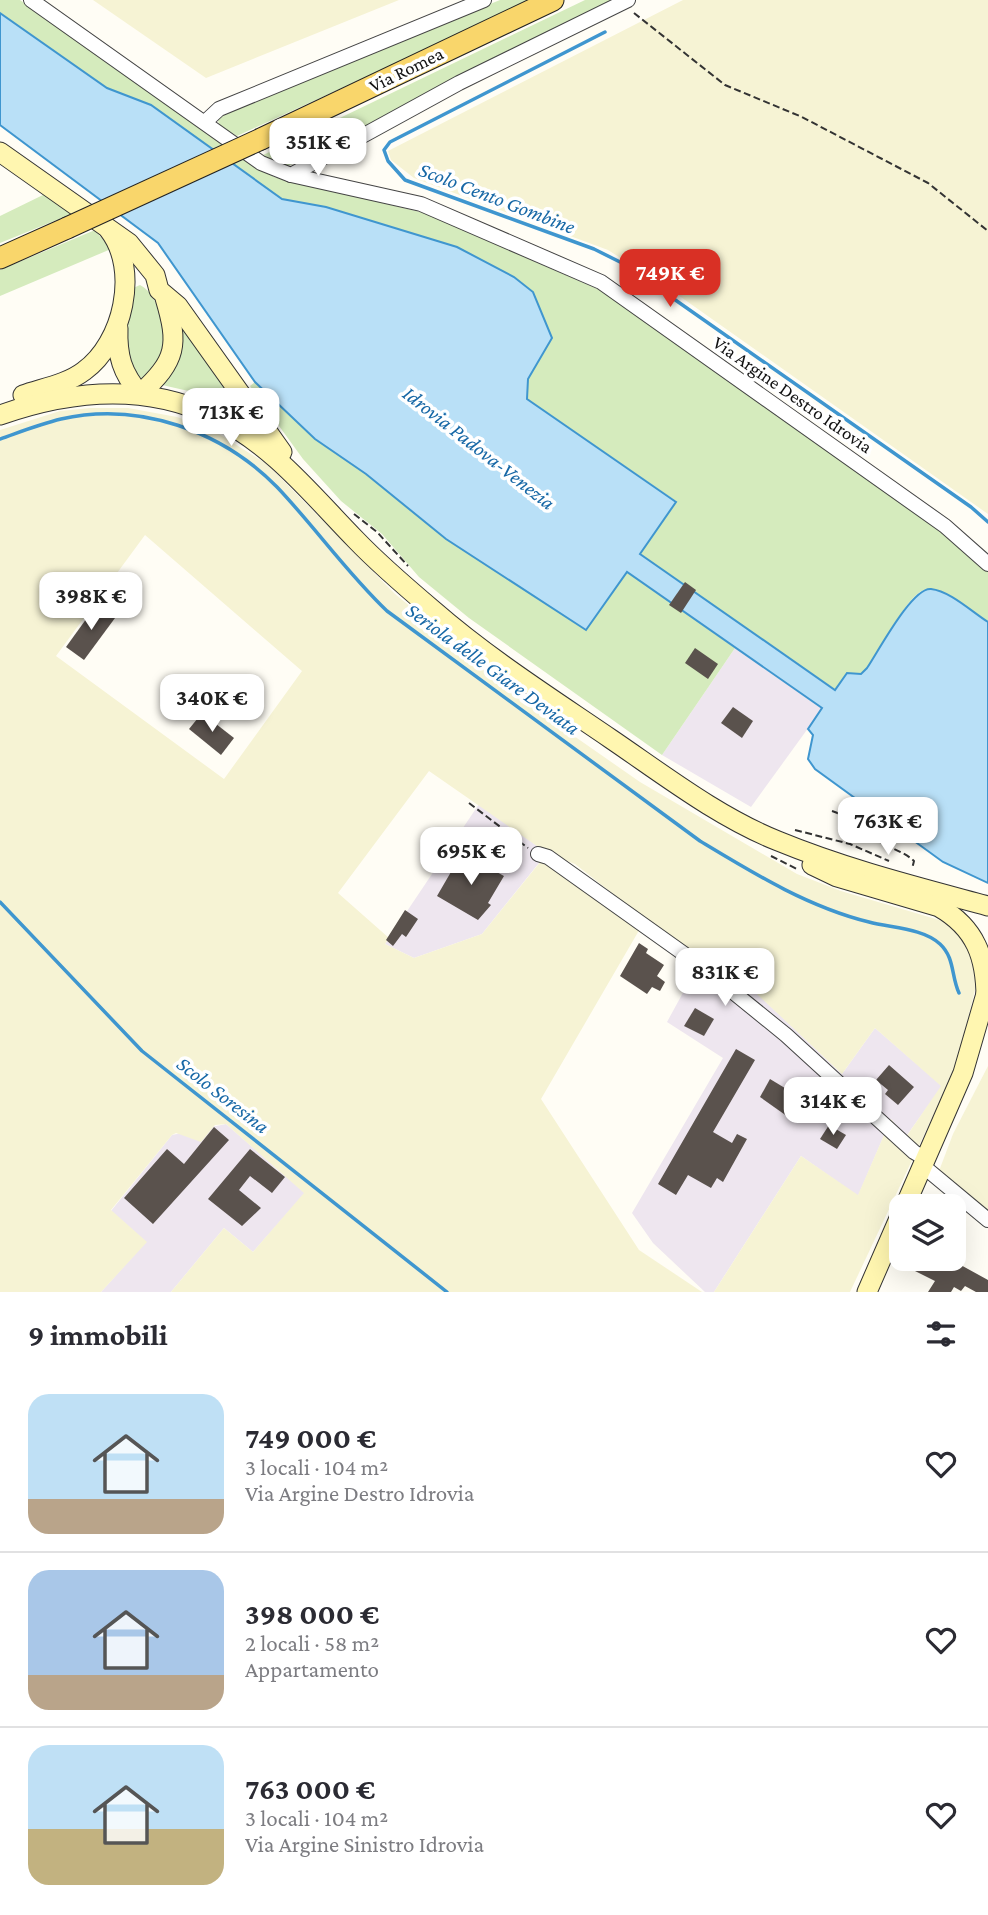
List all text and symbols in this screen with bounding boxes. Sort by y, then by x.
street label: Via Romea [366,42,447,96]
pin: 351K € [261,118,375,178]
text: 351K € [285,128,351,154]
water label: Scolo Cento Gombine [416,157,579,239]
pin: 749K € [613,250,727,309]
text: 749K € [635,259,705,285]
street label: Via Argine Destro Idrovia [709,331,877,457]
water label: Idrovia Padova-Venezia [398,381,560,515]
pin: 713K € [174,388,288,448]
text: 713K € [198,398,264,424]
pin: 398K € [34,572,148,632]
text: 398K € [55,582,127,608]
water label: Seriola delle Giare Deviata [401,598,585,740]
pin: 340K € [155,674,269,734]
text: 340K € [176,684,248,710]
pin: 763K € [831,798,945,857]
text: 763K € [854,807,922,833]
pin: 695K € [414,828,528,887]
text: 695K € [436,837,506,863]
pin: 831K € [668,948,782,1008]
text: 831K € [691,958,759,984]
water label: Scolo Soresina [172,1052,274,1139]
pin: 314K € [776,1078,890,1137]
text: 314K € [800,1087,866,1113]
map controls [889,1194,966,1271]
button: layers [889,1194,966,1271]
icon: filters [922,1315,960,1353]
text: 9 immobili [28,1318,168,1351]
text: 749 000 € [245,1421,376,1454]
icon: home [84,1422,168,1506]
icon: heart [922,1445,960,1483]
text: 3 locali · 104 m² [245,1454,388,1480]
text: Via Argine Destro Idrovia [245,1480,474,1506]
text: 398 000 € [245,1597,379,1630]
icon: home [84,1598,168,1682]
icon: heart [922,1621,960,1659]
text: 2 locali · 58 m² [245,1630,379,1656]
text: Appartamento [245,1656,379,1682]
text: 763 000 € [245,1772,375,1805]
icon: home [84,1773,168,1857]
icon: heart [922,1796,960,1834]
text: 3 locali · 104 m² [245,1805,388,1831]
text: Via Argine Sinistro Idrovia [245,1831,484,1857]

